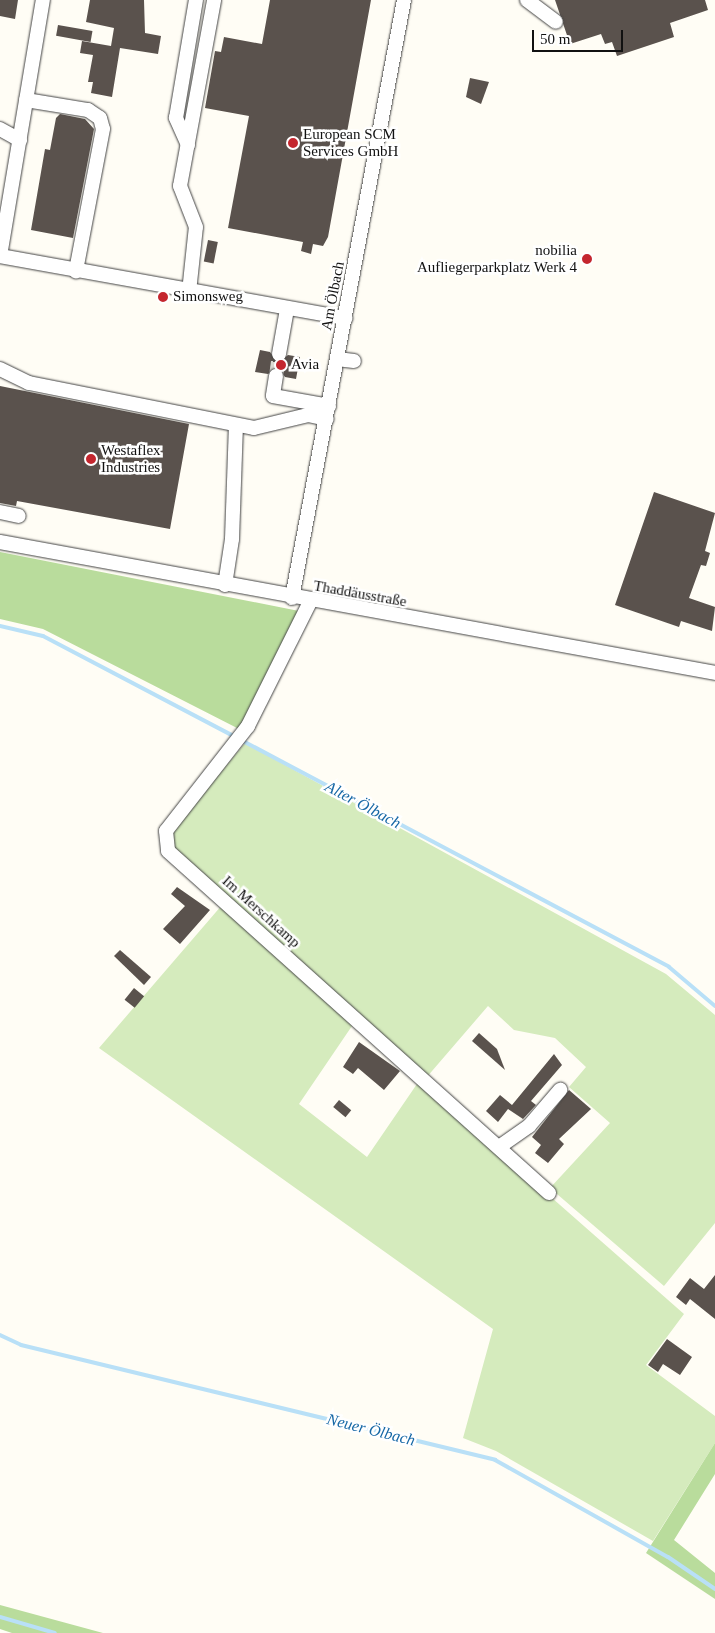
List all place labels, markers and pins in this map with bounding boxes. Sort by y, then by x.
place label: European SCM Services GmbH [303,125,398,160]
marker: European SCM Services GmbH [287,137,299,149]
place label: nobilia Aufliegerparkplatz Werk 4 [417,241,577,276]
marker: nobilia Aufliegerparkplatz Werk 4 [581,253,593,265]
place label: Simonsweg [173,288,243,306]
marker: Simonsweg [157,291,169,303]
place label: Avia [291,356,319,374]
marker: Avia [275,359,287,371]
place label: Westaflex Industries [101,441,161,476]
marker: Westaflex Industries [85,453,97,465]

